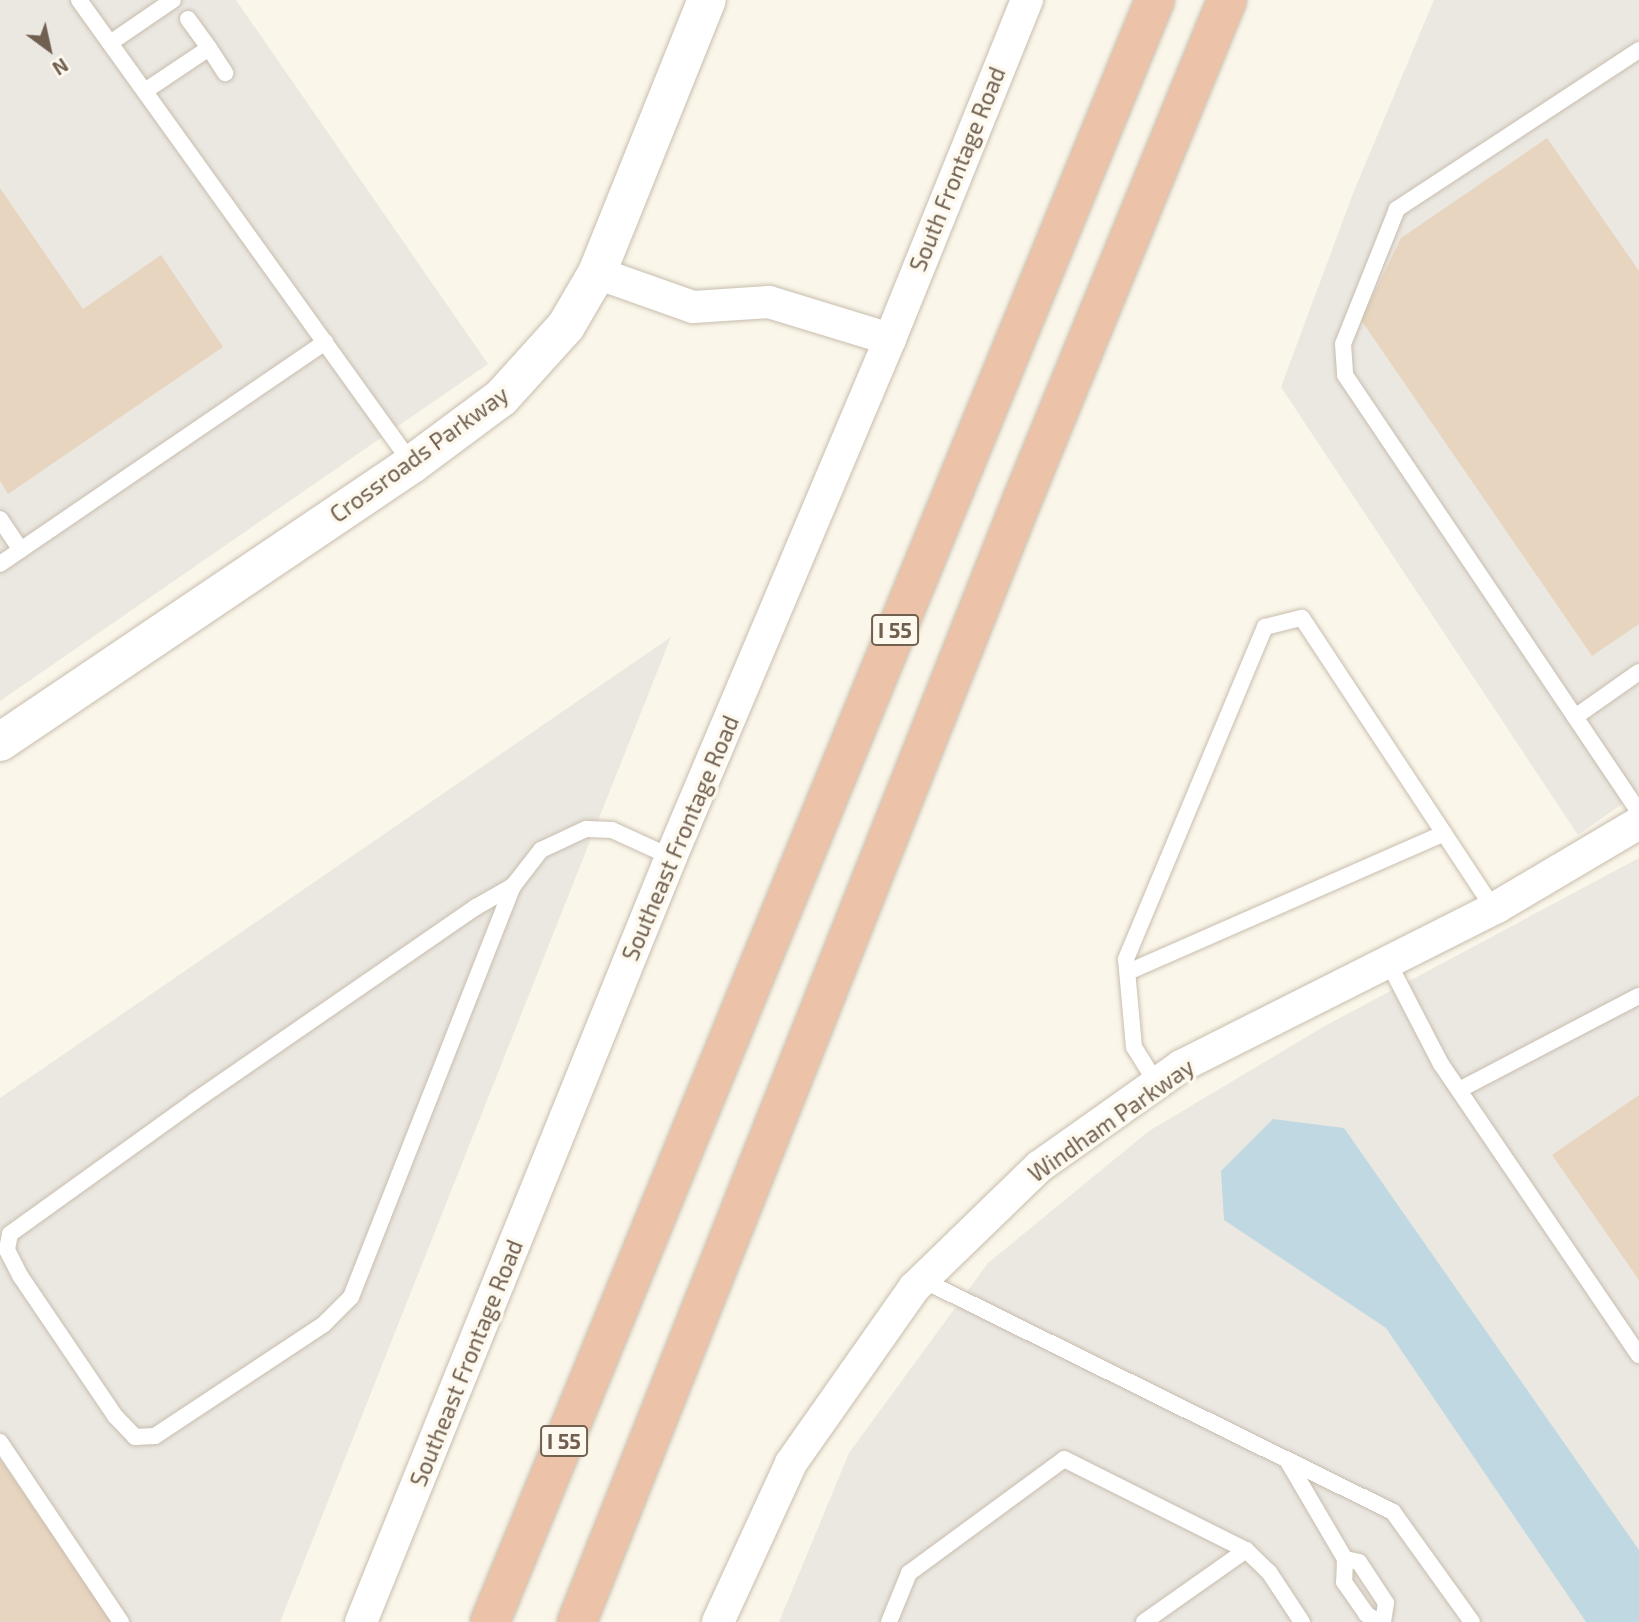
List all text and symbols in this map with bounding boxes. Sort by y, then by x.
north arrow [14,14,84,84]
text: N [49,54,73,80]
street label: South Frontage Road [903,63,1011,275]
street label: Crossroads Parkway [324,380,514,528]
road number: I 55 [870,612,920,648]
street label: Southeast Frontage Road [616,711,744,965]
street label: Windham Parkway [1023,1052,1199,1188]
street label: Southeast Frontage Road [404,1236,528,1490]
road number: I 55 [540,1424,588,1458]

